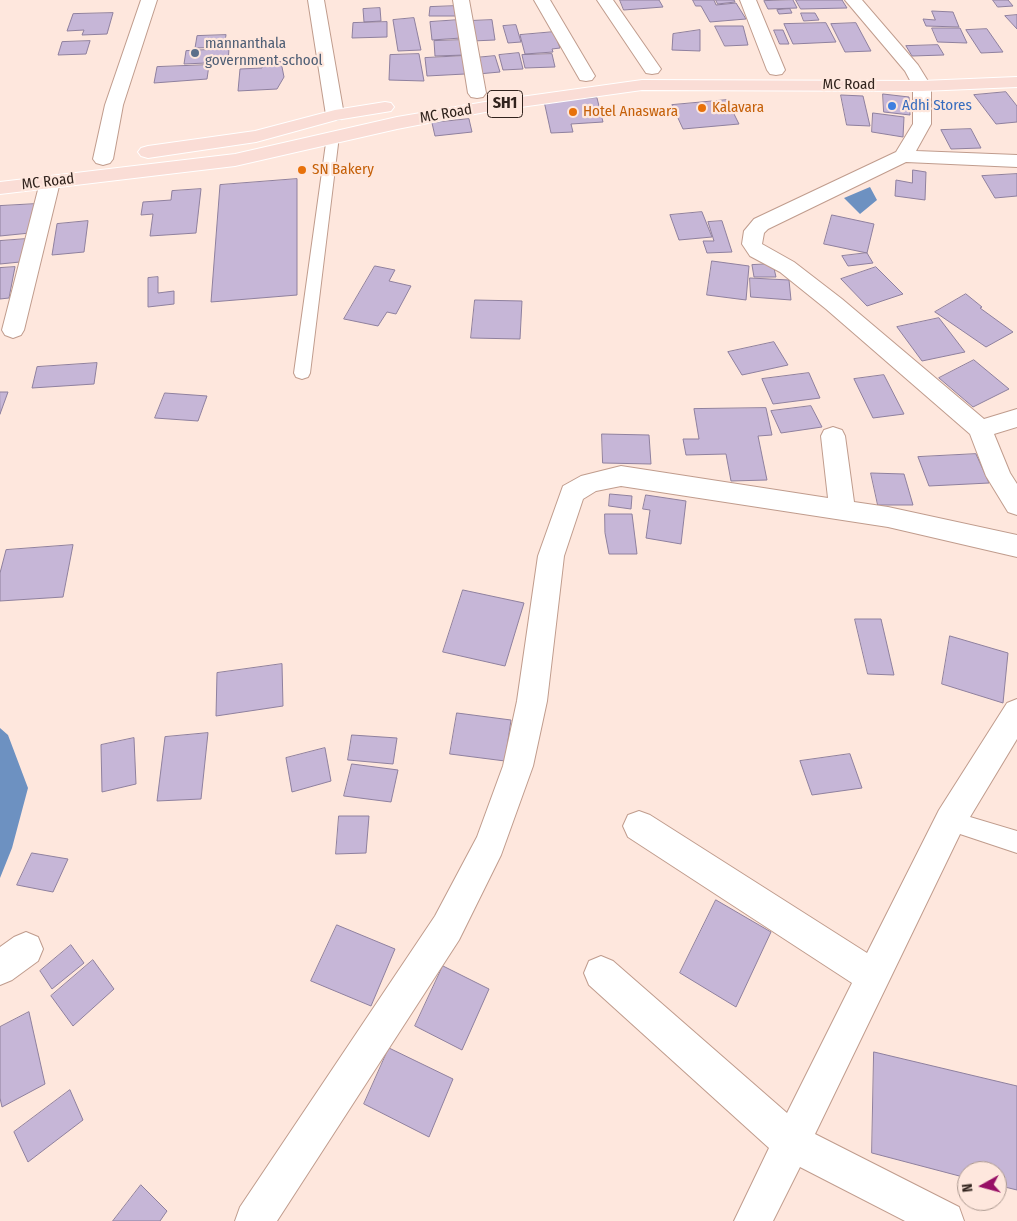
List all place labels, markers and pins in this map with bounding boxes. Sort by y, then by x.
place label: mannanthala government school [205,35,323,70]
marker: mannanthala government school [189,47,201,59]
place label: Adhi Stores [902,97,972,115]
place label: Kalavara [712,99,764,117]
marker: Adhi Stores [886,100,898,112]
marker: Kalavara [696,102,708,114]
place label: Hotel Anaswara [583,103,678,121]
marker: Hotel Anaswara [567,106,579,118]
place label: SN Bakery [312,161,374,179]
marker: SN Bakery [296,164,308,176]

